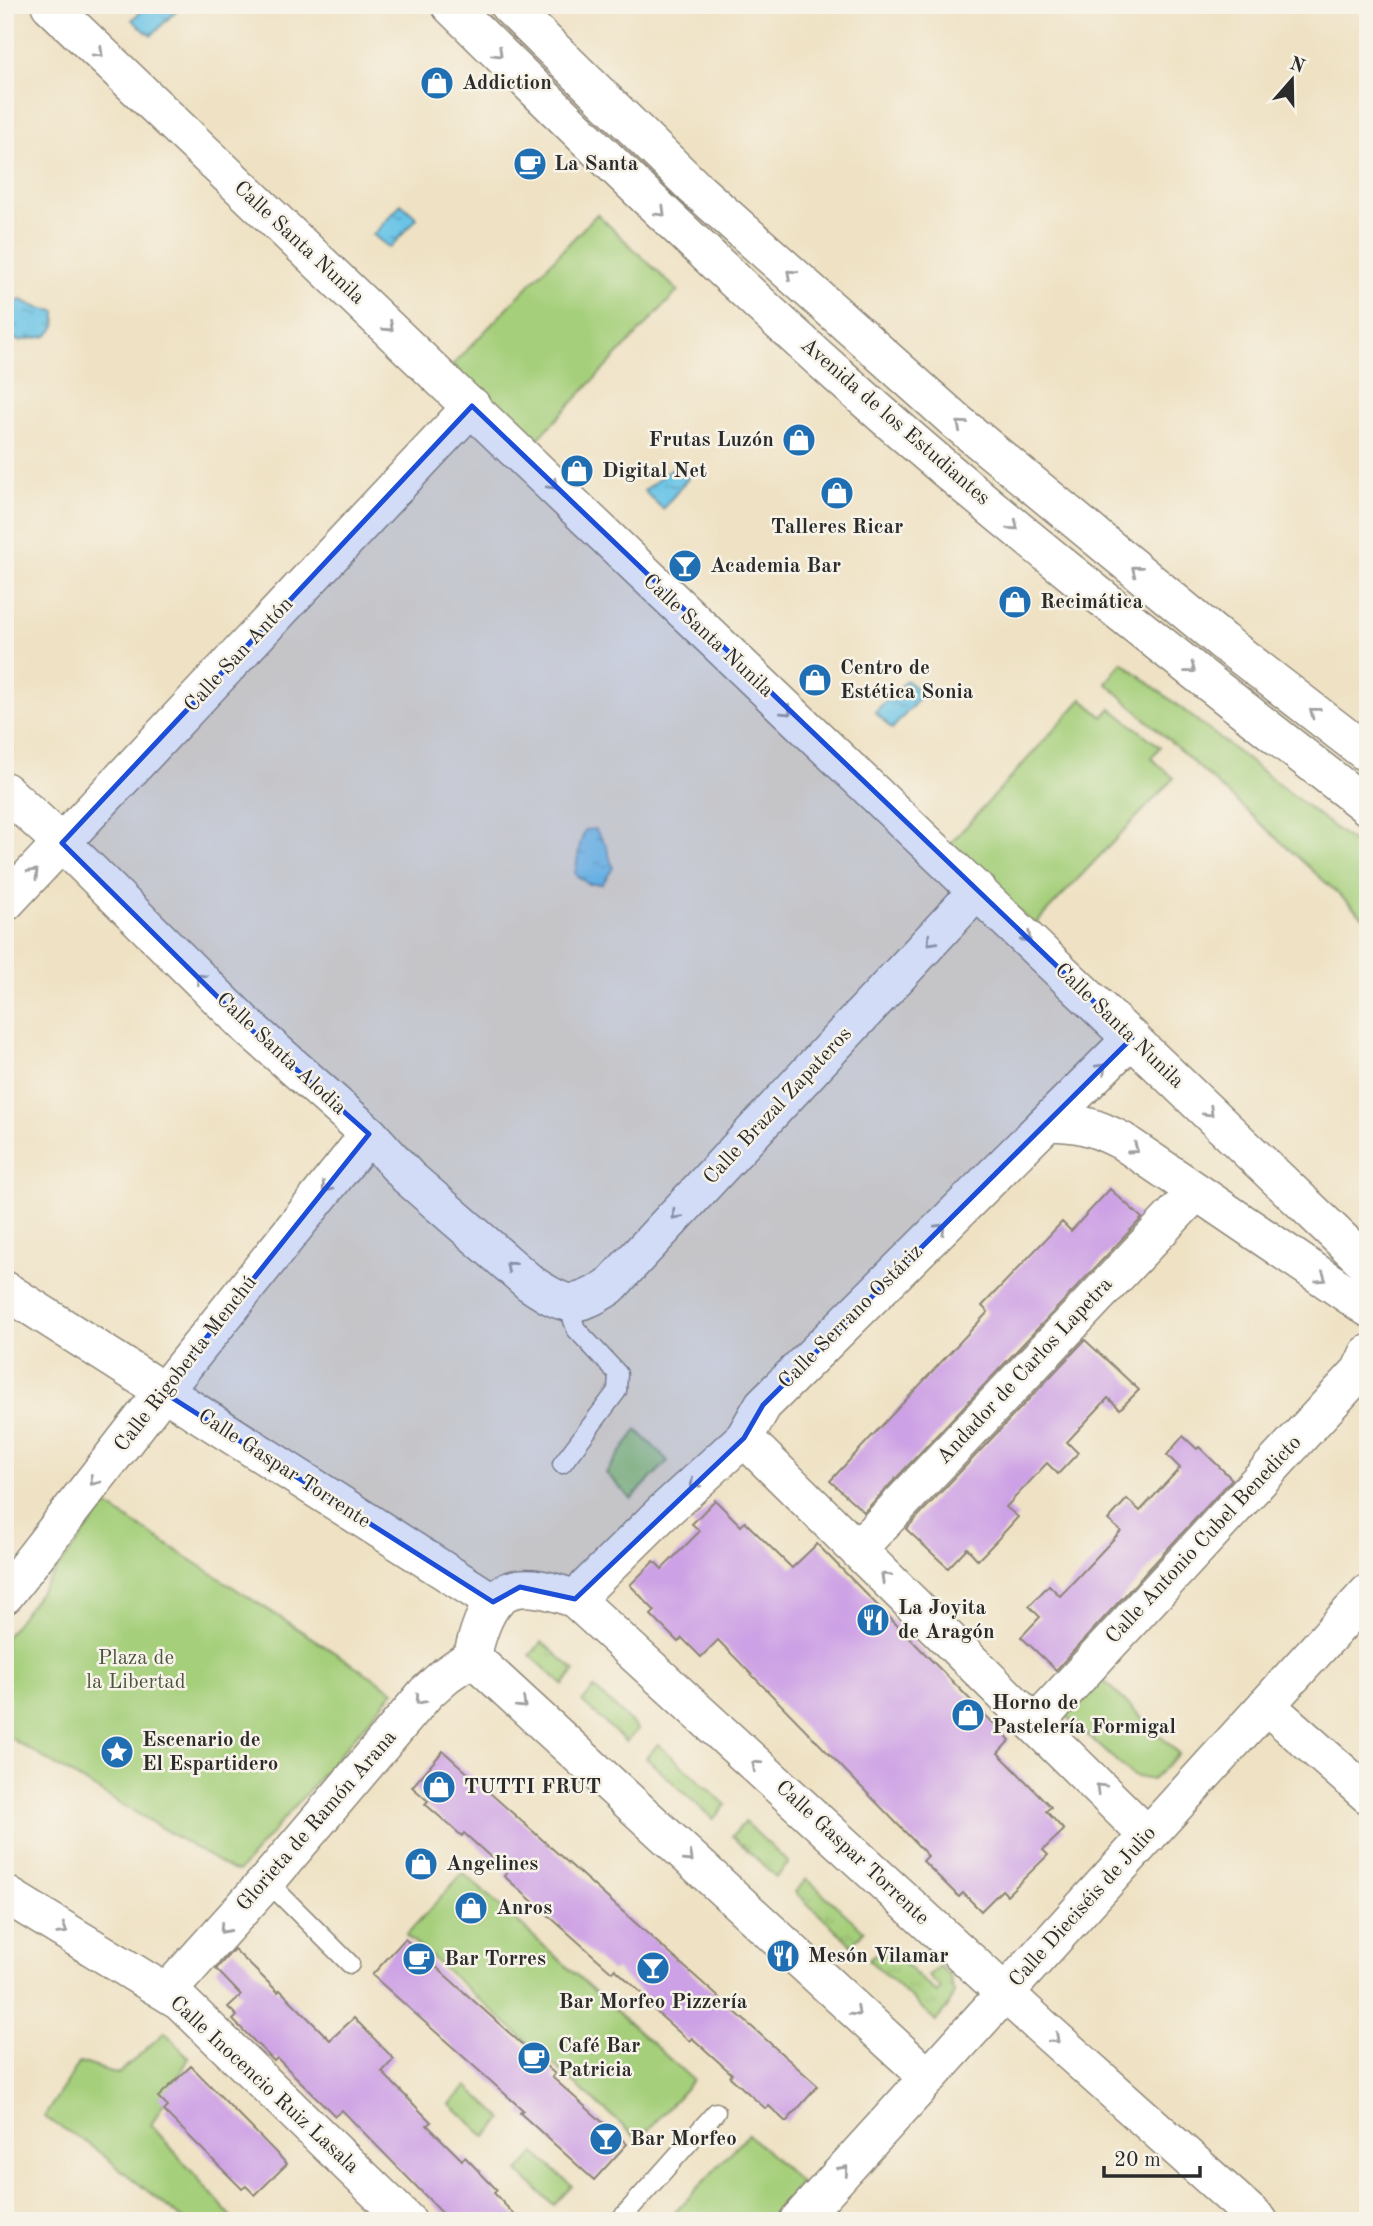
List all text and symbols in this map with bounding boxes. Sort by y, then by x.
one-way arrow [91,44,104,57]
one-way arrow [490,44,503,57]
north arrow [1258,46,1328,116]
text: N [1287,55,1307,78]
shop icon: Addiction [418,64,456,102]
place label: Addiction [462,73,552,94]
cafe icon: La Santa [511,145,549,183]
place label: La Santa [554,154,639,175]
street label: Calle Santa Nunila [230,177,368,309]
one-way arrow [653,203,666,216]
one-way arrow [786,270,799,282]
one-way arrow [381,319,394,332]
street label: Avenida de los Estudiantes [796,334,994,510]
shop icon: Frutas Luzón [780,421,818,459]
one-way arrow [956,421,969,434]
place label: Frutas Luzón [649,430,774,451]
shop icon: Digital Net [558,452,596,490]
place label: Digital Net [602,461,707,482]
shop icon: Talleres Ricar [818,474,856,512]
one-way arrow [544,477,557,490]
place label: Talleres Ricar [771,517,903,538]
one-way arrow [1006,518,1019,530]
bar icon: Academia Bar [666,547,704,585]
place label: Academia Bar [710,556,841,577]
one-way arrow [1132,566,1145,578]
street label: Calle Santa Nunila [639,570,777,702]
shop icon: Recimática [996,583,1034,621]
place label: Recimática [1040,592,1143,613]
street label: Calle San Antón [181,594,297,716]
place label: Centro de Estética Sonia [840,658,974,703]
one-way arrow [1183,660,1196,673]
shop icon: Centro de Estética Sonia [796,661,834,699]
one-way arrow [779,702,792,715]
one-way arrow [1309,708,1322,721]
one-way arrow [25,868,38,881]
one-way arrow [1019,929,1032,942]
one-way arrow [927,933,940,946]
street label: Calle Santa Nunila [1051,959,1187,1093]
one-way arrow [195,974,208,987]
street label: Calle Santa Alodia [212,989,350,1119]
street label: Calle Brazal Zapateros [700,1023,856,1189]
one-way arrow [1094,1063,1107,1076]
one-way arrow [1201,1104,1214,1117]
one-way arrow [1126,1141,1139,1153]
one-way arrow [322,1180,335,1192]
one-way arrow [672,1207,685,1220]
one-way arrow [933,1224,946,1237]
street label: Calle Serrano Ostáriz [775,1241,927,1393]
one-way arrow [505,1262,518,1274]
one-way arrow [1314,1269,1327,1282]
street label: Calle Rigoberta Menchú [111,1272,261,1456]
street label: Andador de Carlos Lapetra [933,1274,1117,1468]
street label: Calle Gaspar Torrente [194,1405,374,1533]
street label: Calle Antonio Cubel Benedicto [1102,1432,1306,1648]
one-way arrow [89,1474,102,1486]
one-way arrow [689,1476,702,1488]
one-way arrow [880,1572,893,1585]
place label: La Joyita de Aragón [898,1598,995,1643]
restaurant icon: La Joyita de Aragón [854,1601,892,1639]
park label: Plaza de la Libertad [86,1648,186,1693]
one-way arrow [416,1692,428,1705]
place label: Horno de Pastelería Formigal [992,1693,1176,1738]
one-way arrow [514,1696,527,1708]
shop icon: Horno de Pastelería Formigal [949,1696,987,1734]
street label: Glorieta de Ramón Arana [233,1727,401,1915]
place label: Escenario de El Espartidero [142,1730,278,1775]
place icon: Escenario de El Espartidero [98,1733,136,1771]
one-way arrow [751,1761,764,1773]
shop icon: TUTTI FRUT [420,1768,458,1806]
place label: TUTTI FRUT [464,1777,601,1798]
street label: Calle Gaspar Torrente [771,1777,933,1929]
one-way arrow [1095,1783,1108,1796]
street label: Calle Dieciséis de Julio [1006,1823,1160,1991]
shop icon: Angelines [402,1845,440,1883]
one-way arrow [681,1850,694,1862]
place label: Angelines [446,1854,538,1875]
shop icon: Anros [452,1889,490,1927]
place label: Anros [496,1898,552,1919]
one-way arrow [56,1921,69,1934]
one-way arrow [220,1921,232,1934]
restaurant icon: Mesón Vilamar [764,1937,802,1975]
cafe icon: Bar Torres [400,1940,438,1978]
place label: Mesón Vilamar [808,1946,949,1967]
place label: Bar Torres [444,1949,546,1970]
bar icon: Bar Morfeo Pizzería [634,1949,672,1987]
street label: Calle Inocencio Ruiz Lasala [166,1992,362,2178]
place label: Bar Morfeo Pizzería [559,1992,748,2013]
one-way arrow [848,2004,861,2016]
one-way arrow [1047,2031,1060,2043]
place label: Café Bar Patricia [558,2036,640,2081]
cafe icon: Café Bar Patricia [515,2039,553,2077]
bar icon: Bar Morfeo [587,2120,625,2158]
place label: Bar Morfeo [630,2129,737,2150]
scale bar [1104,2135,1200,2179]
text: 20 m [1114,2150,1161,2171]
one-way arrow [836,2165,848,2178]

